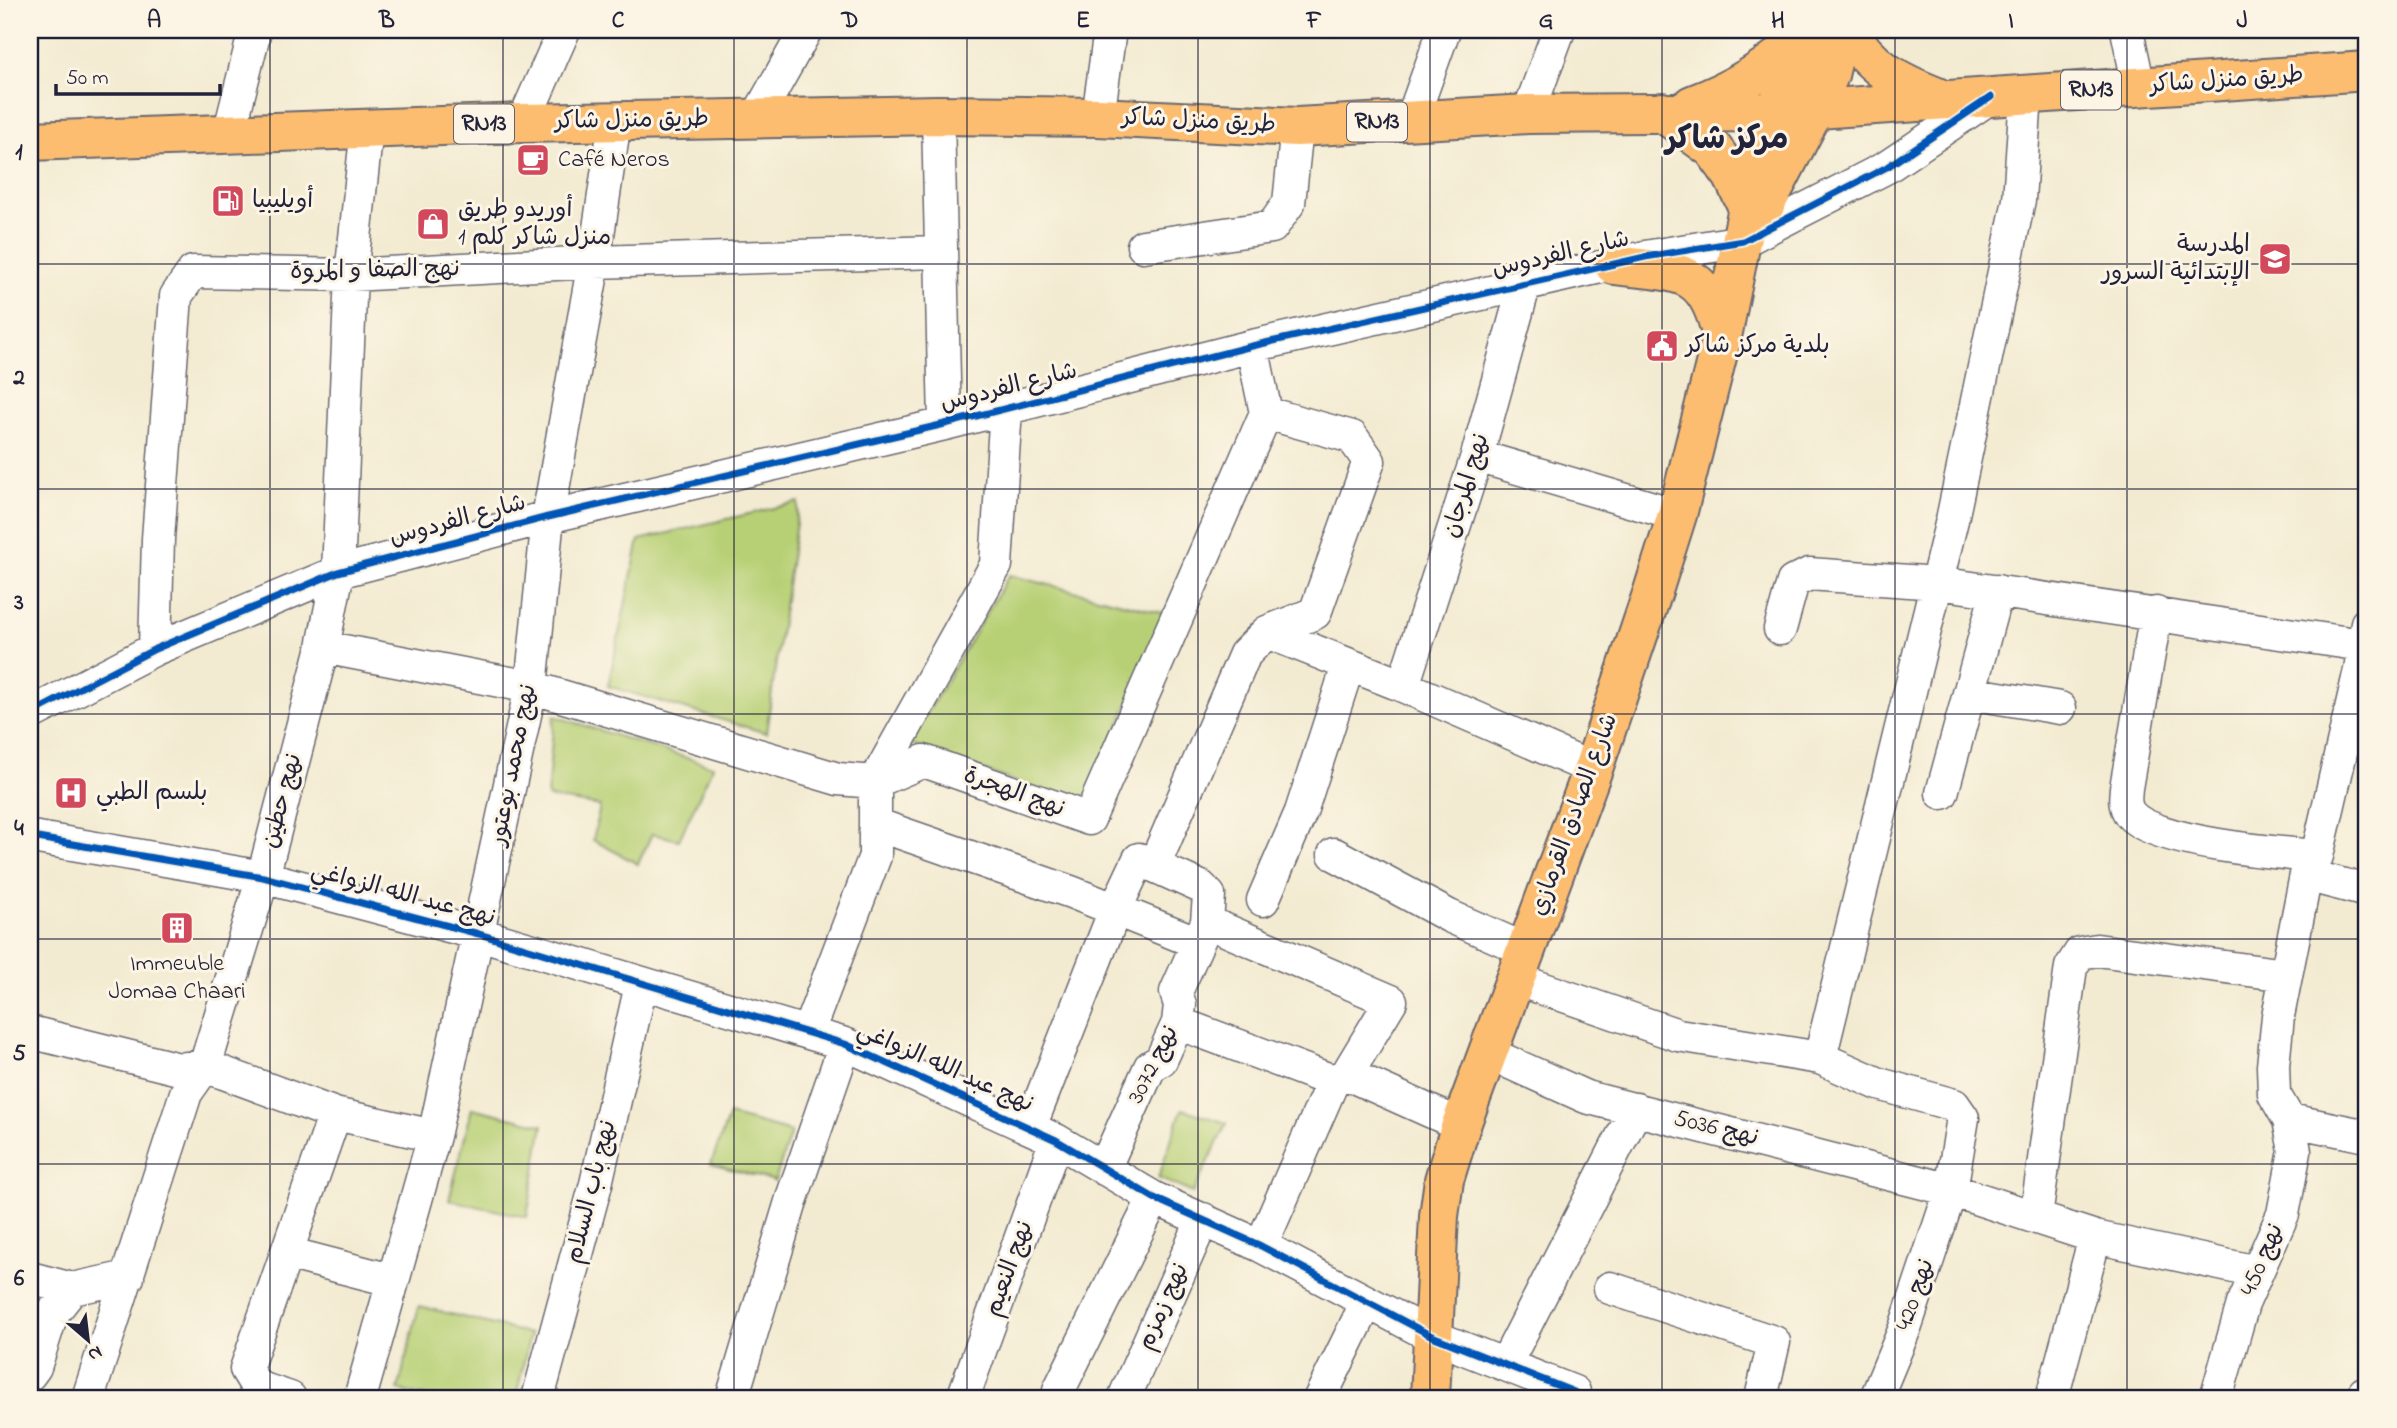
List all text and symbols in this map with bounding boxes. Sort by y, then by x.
text: A [147,5,161,38]
text: B [378,5,395,38]
text: C [612,5,625,38]
text: D [841,5,858,38]
text: E [1076,5,1090,38]
text: F [1306,5,1322,38]
text: G [1539,5,1553,38]
text: H [1771,5,1785,38]
text: I [2008,5,2014,38]
text: J [2236,5,2248,38]
scale bar [56,52,220,96]
street label: طريق منزل شاكر [2147,58,2305,104]
text: 50 m [66,64,109,94]
road number: RN13 [2061,71,2121,110]
street label: طريق منزل شاكر [1119,100,1277,144]
street label: طريق منزل شاكر [553,102,709,140]
road number: RN13 [1347,102,1407,141]
road number: RN13 [454,105,514,144]
district label: مركز شاكر [1663,117,1788,164]
text: 1 [15,137,23,170]
cafe icon: Café Neros [514,141,552,179]
place label: Café Neros [558,143,670,178]
fuel station icon: أويليبيا [209,182,247,220]
place label: أويليبيا [252,184,313,219]
place label: أوريدو طريق منزل شاكر كلم 1 [458,193,611,256]
shop icon: أوريدو طريق منزل شاكر كلم 1 [414,205,452,243]
street label: شارع الفردوس [1489,222,1633,288]
place label: المدرسة الإبتدائية السرور [2100,228,2250,291]
school or university icon: المدرسة الإبتدائية السرور [2256,240,2294,278]
street label: نهج الصفا و المروة [290,252,460,290]
public building icon: بلدية مركز شاكر [1643,327,1681,365]
place label: بلدية مركز شاكر [1684,329,1830,364]
street label: شارع الفردوس [937,354,1081,422]
text: 2 [12,362,25,395]
street label: نهج المرجان [1435,429,1499,543]
street label: شارع الفردوس [386,486,530,556]
text: 3 [13,587,24,620]
street label: نهج محمد بوعتور [481,681,547,851]
street label: شارع الصادق القرمازي [1522,709,1628,921]
street label: نهج حطين [254,750,312,852]
street label: نهج الهجرة [958,759,1070,827]
hospital icon: بلسم الطبي [52,774,90,812]
place label: بلسم الطبي [96,776,208,812]
text: 4 [14,813,24,846]
street label: نهج عبد الله الزواغي [307,854,499,937]
building icon: Immeuble Jomaa Chaari [158,909,196,947]
place label: Immeuble Jomaa Chaari [109,947,246,1010]
street label: نهج عبد الله الزواغي [851,1013,1039,1124]
street label: نهج 3072 [1119,1020,1189,1110]
text: 5 [12,1038,26,1071]
street label: نهج 5036 [1670,1102,1762,1156]
street label: نهج باب السلام [557,1117,627,1267]
street label: نهج النعيم [977,1216,1043,1322]
street label: نهج 450 [2232,1218,2294,1302]
street label: نهج 420 [1887,1254,1945,1336]
street label: نهج زمزم [1129,1258,1199,1356]
text: 6 [14,1263,25,1296]
north arrow [52,1306,122,1376]
text: N [83,1338,107,1368]

